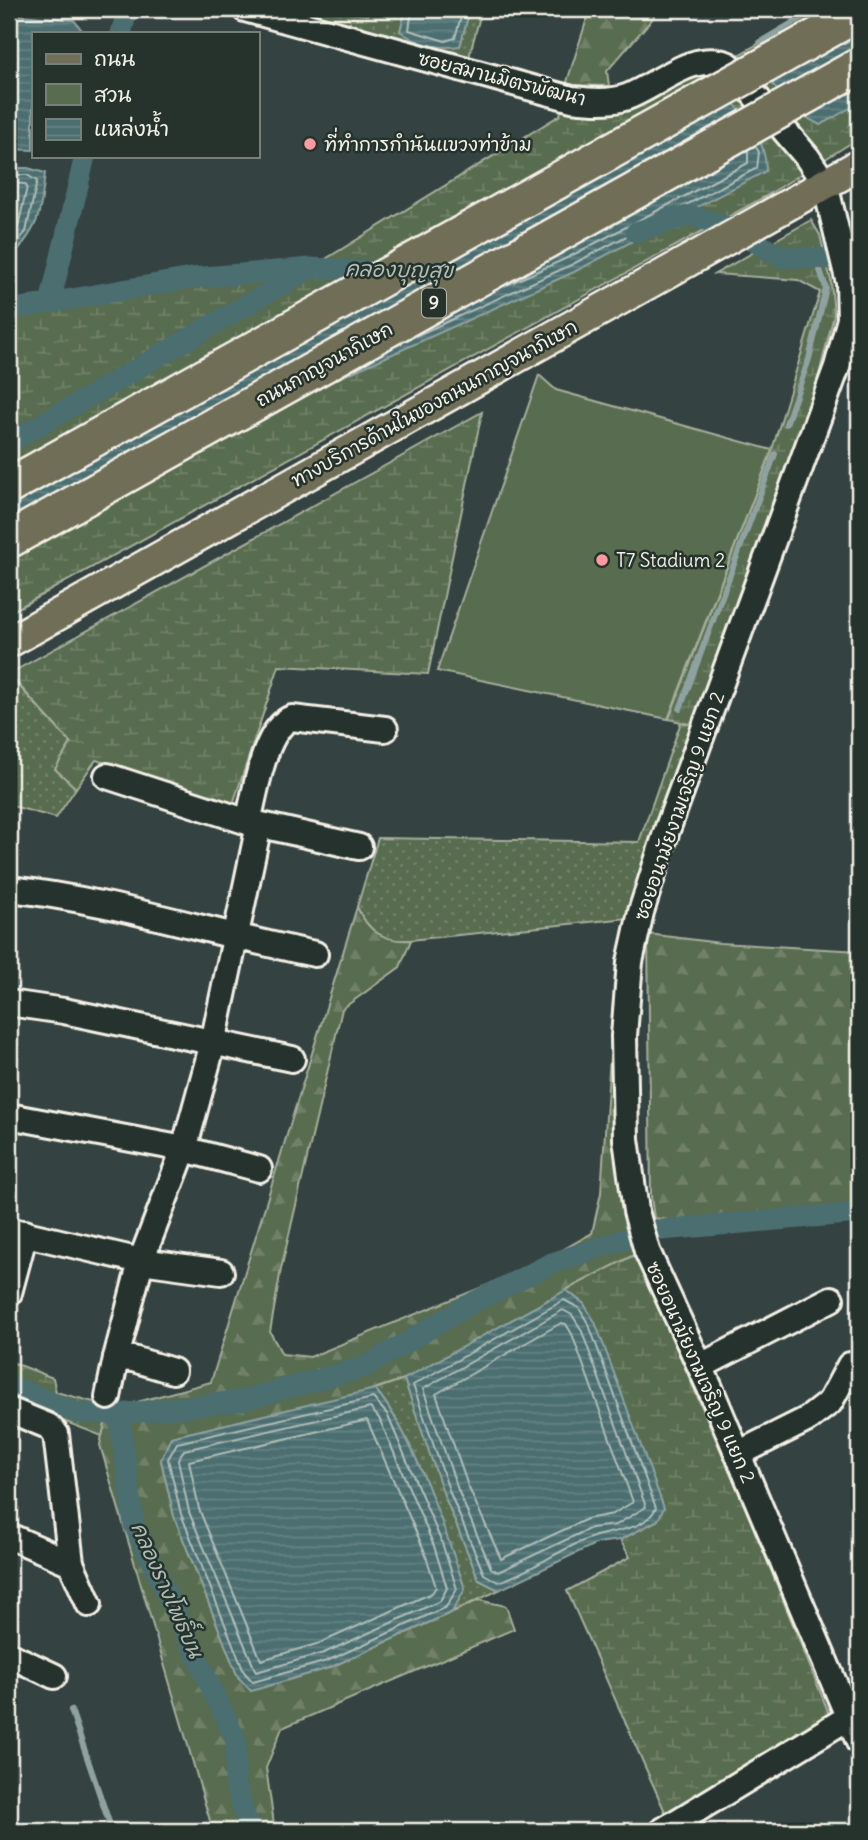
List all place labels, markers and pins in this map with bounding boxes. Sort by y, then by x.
place label: ที่ทำการกำนันแขวงท่าข้าม [324,127,532,156]
marker: ที่ทำการกำนันแขวงท่าข้าม [302,136,318,152]
place label: T7 Stadium 2 [616,548,725,572]
marker: T7 Stadium 2 [594,552,610,568]

